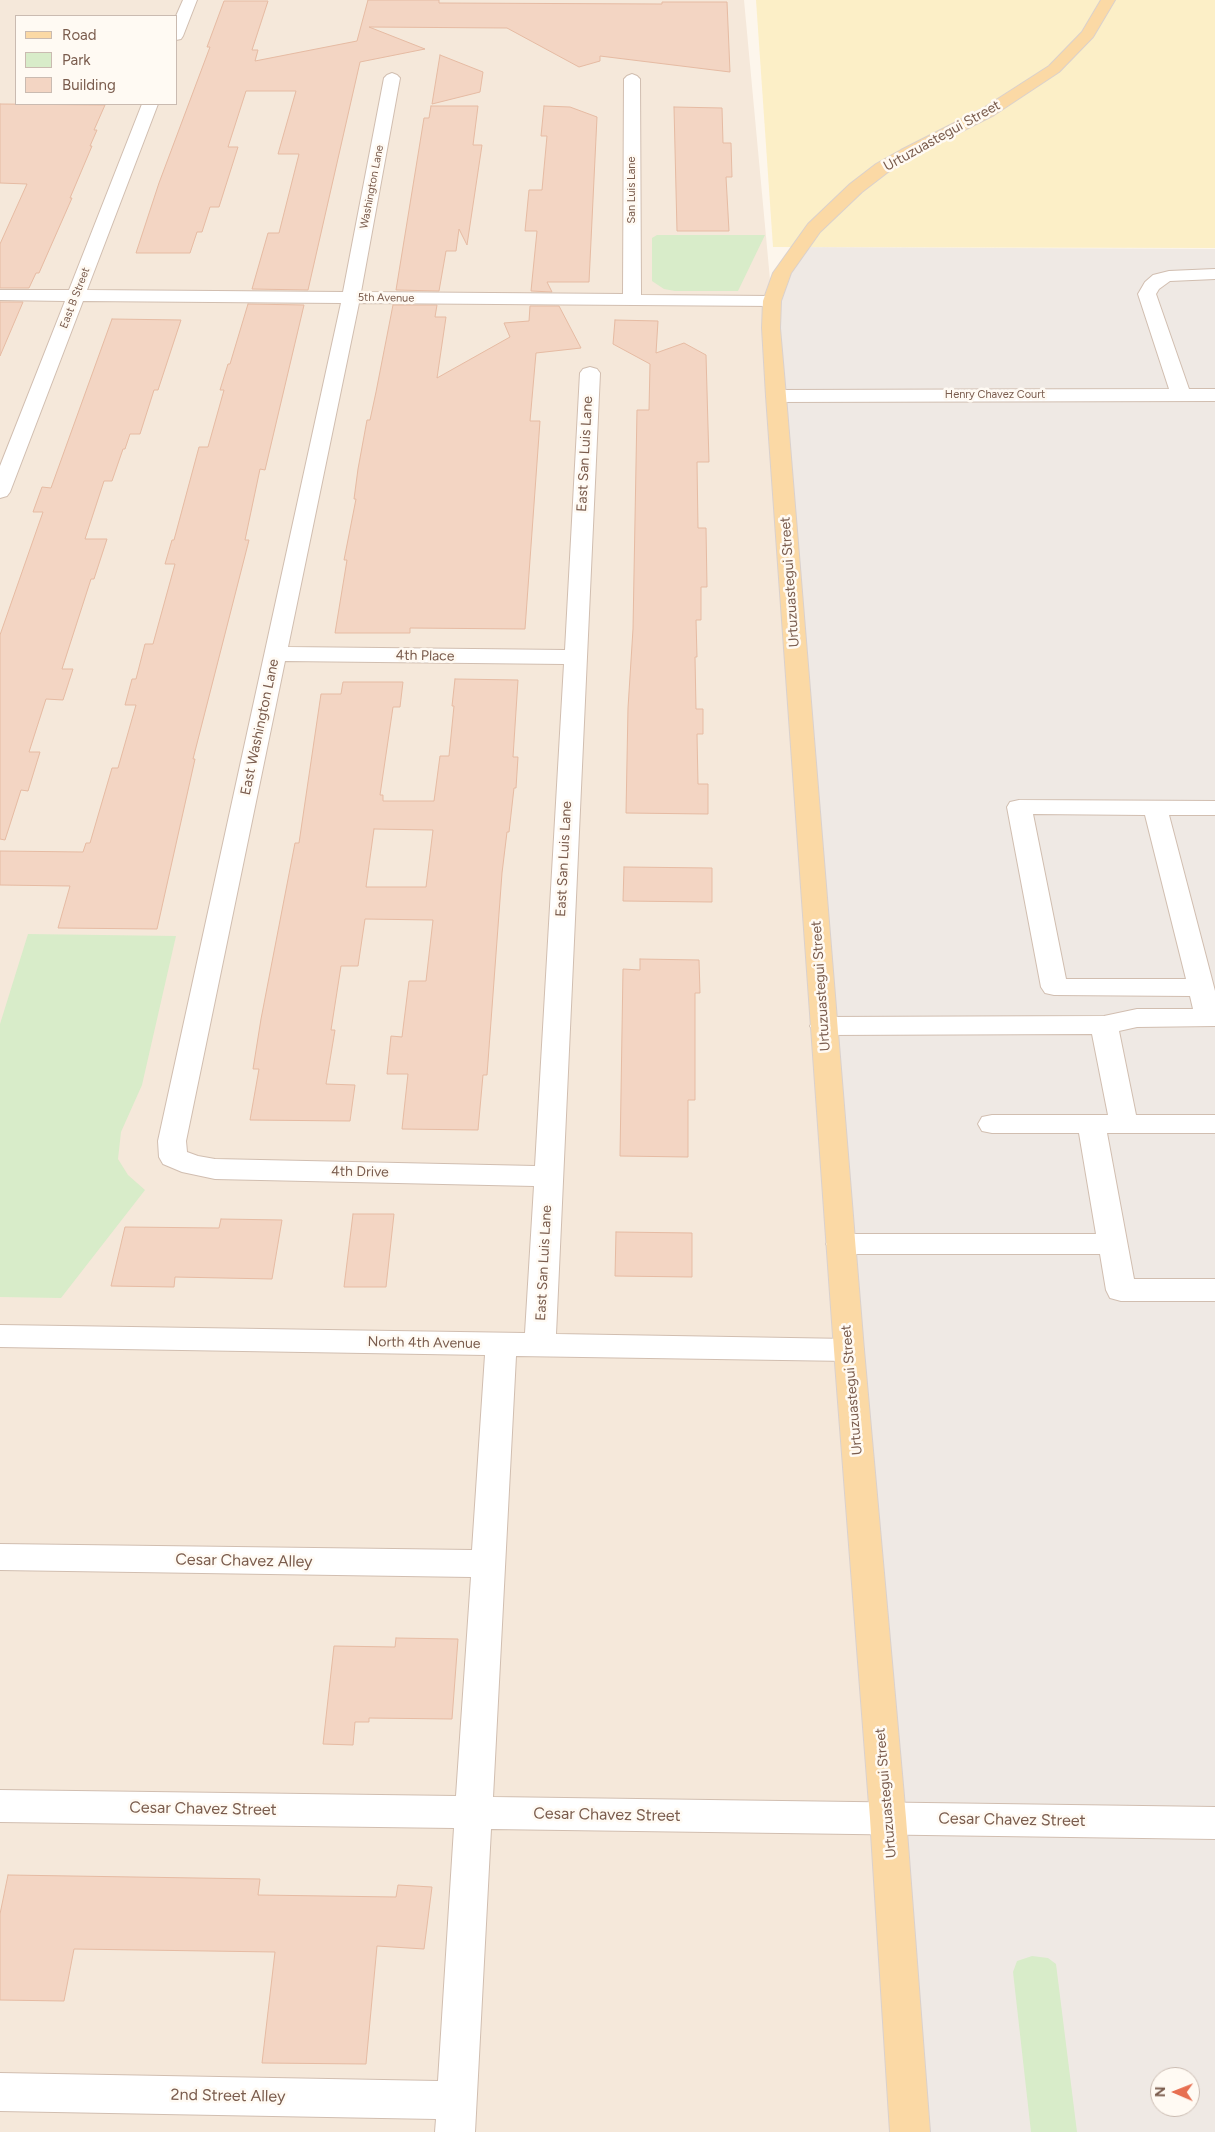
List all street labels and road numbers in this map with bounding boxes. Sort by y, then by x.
street label: Urtuzuastegui Street [881,97,1003,175]
street label: Washington Lane [357,144,387,230]
street label: San Luis Lane [625,157,639,223]
street label: East B Street [57,266,93,330]
street label: 5th Avenue [358,291,414,305]
street label: Henry Chavez Court [945,388,1045,402]
street label: East San Luis Lane [574,396,596,512]
street label: Urtuzuastegui Street [777,516,803,648]
street label: 4th Place [395,647,455,665]
street label: East Washington Lane [237,657,283,797]
street label: East San Luis Lane [553,801,575,917]
street label: Urtuzuastegui Street [808,920,834,1052]
street label: 4th Drive [331,1163,389,1181]
street label: East San Luis Lane [533,1205,555,1321]
street label: Urtuzuastegui Street [838,1324,866,1456]
street label: North 4th Avenue [367,1334,481,1352]
street label: Cesar Chavez Alley [175,1550,313,1572]
street label: Urtuzuastegui Street [872,1727,900,1859]
street label: Cesar Chavez Street [129,1798,277,1820]
street label: Cesar Chavez Street [533,1804,681,1826]
street label: Cesar Chavez Street [938,1809,1086,1831]
street label: 2nd Street Alley [170,2085,286,2107]

